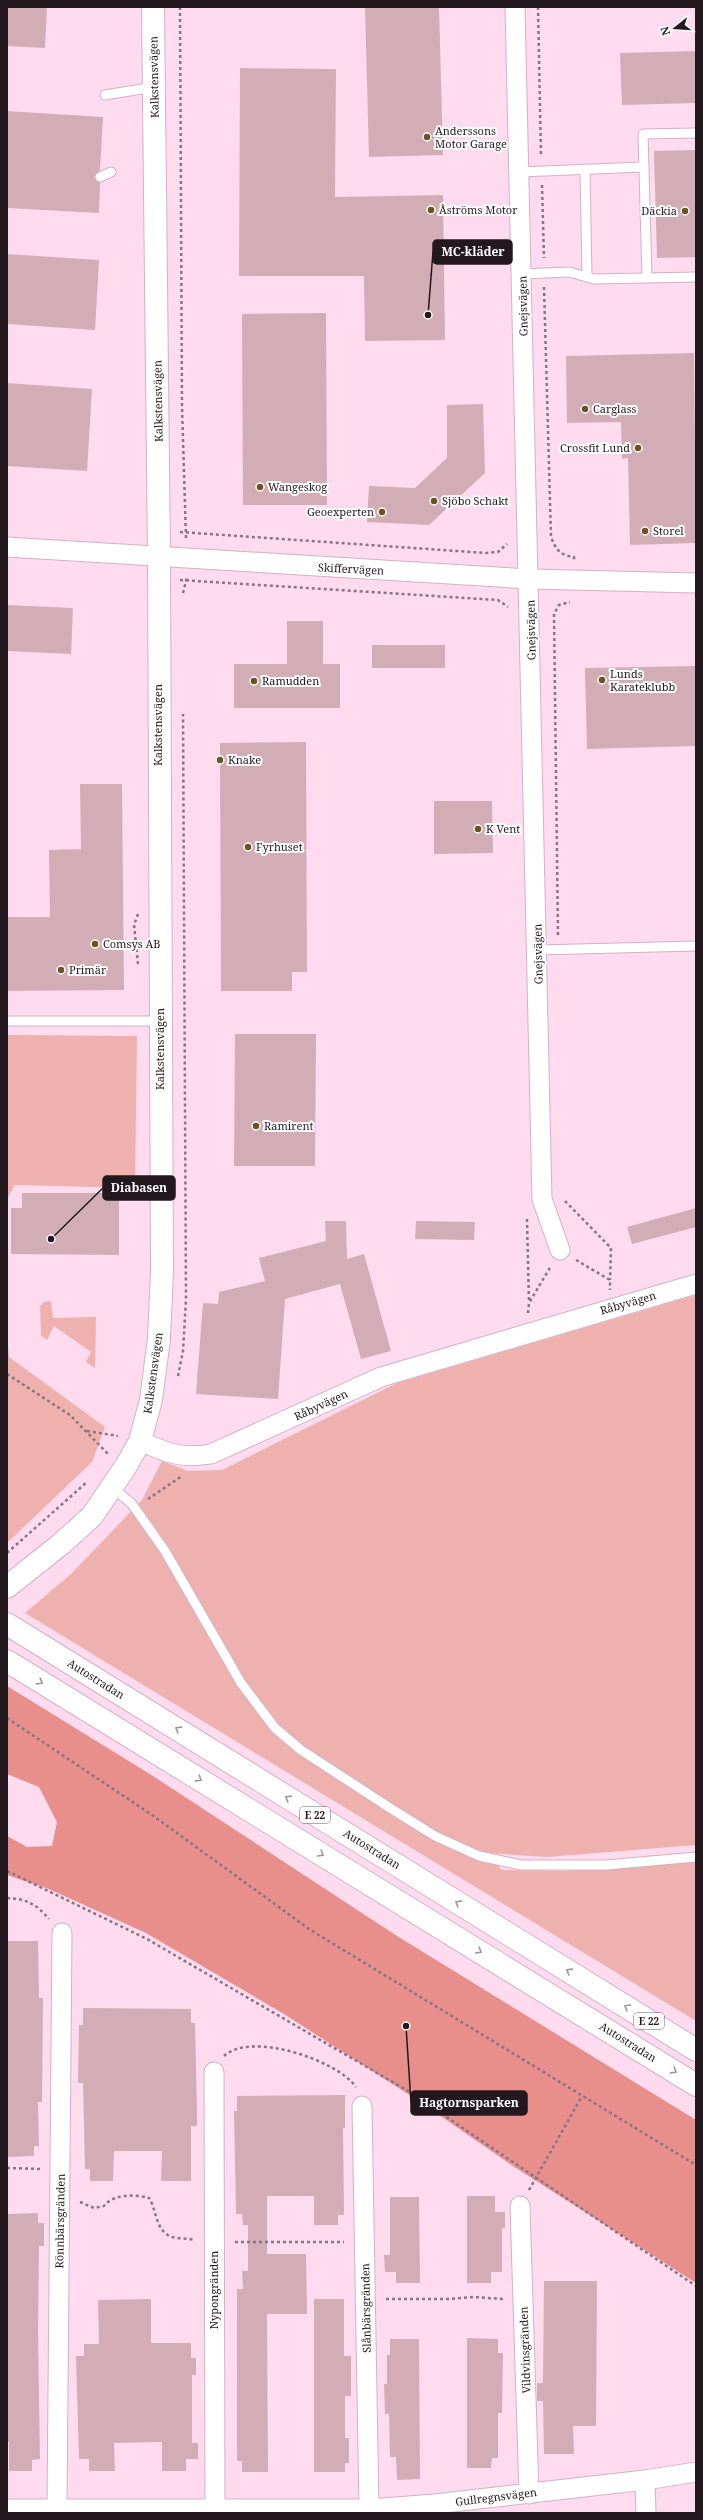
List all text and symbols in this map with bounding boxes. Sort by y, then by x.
north arrow [655,8,695,48]
text: N [656,24,673,37]
street label: Kalkstensvägen [145,36,162,118]
place label: Anderssons Motor Garage [435,123,507,151]
marker: Anderssons Motor Garage [422,132,432,142]
place label: Åströms Motor [439,202,518,217]
place label: Däckia [641,203,677,218]
marker: Åströms Motor [426,205,436,215]
marker: Däckia [680,206,690,216]
callout: MC-kläder [433,240,512,264]
text: MC-kläder [441,243,505,260]
street label: Gnejsvägen [514,276,531,336]
street label: Kalkstensvägen [149,360,166,442]
place label: Carglass [593,401,637,416]
marker: Carglass [580,404,590,414]
place label: Crossfit Lund [560,440,630,455]
marker: Crossfit Lund [633,443,643,453]
place label: Wangeskog [268,479,327,494]
marker: Wangeskog [255,482,265,492]
place label: Sjöbo Schakt [442,493,509,508]
marker: Sjöbo Schakt [429,496,439,506]
place label: Geoexperten [307,504,374,519]
marker: Geoexperten [377,507,387,517]
place label: Storel [653,523,684,538]
marker: Storel [640,526,650,536]
street label: Skiffervägen [318,559,385,578]
street label: Gnejsvägen [522,600,539,660]
place label: Lunds Karateklubb [610,666,675,694]
place label: Ramudden [262,673,319,688]
marker: Lunds Karateklubb [597,675,607,685]
marker: Ramudden [249,676,259,686]
street label: Kalkstensvägen [150,684,165,766]
place label: Knake [228,752,261,767]
marker: Knake [215,755,225,765]
place label: K Vent [486,821,520,836]
marker: K Vent [473,824,483,834]
place label: Fyrhuset [256,839,303,854]
marker: Fyrhuset [243,842,253,852]
street label: Gnejsvägen [529,924,546,984]
place label: Comsys AB [103,936,160,951]
marker: Comsys AB [90,939,100,949]
place label: Primär [69,962,107,977]
marker: Primär [56,965,66,975]
street label: Kalkstensvägen [152,1008,167,1090]
place label: Ramirent [264,1118,313,1133]
marker: Ramirent [251,1121,261,1131]
callout: Diabasen [103,1176,175,1200]
text: Diabasen [111,1179,167,1196]
street label: Råbyvägen [598,1287,658,1318]
street label: Kalkstensvägen [139,1331,166,1415]
street label: Råbyvägen [292,1386,350,1424]
street label: Autostradan [65,1655,128,1702]
one-way arrow [36,1677,43,1684]
one-way arrow [175,1727,182,1734]
one-way arrow [195,1775,202,1782]
one-way arrow [285,1795,292,1802]
road number: E 22 [300,1807,330,1823]
street label: Autostradan [341,1825,404,1872]
one-way arrow [317,1850,324,1857]
one-way arrow [455,1900,462,1908]
one-way arrow [475,1947,482,1954]
one-way arrow [566,1969,573,1976]
one-way arrow [624,2005,631,2012]
road number: E 22 [634,2013,664,2029]
street label: Autostradan [597,2018,660,2065]
one-way arrow [670,2066,677,2073]
callout: Hagtornsparken [411,2091,527,2115]
text: Hagtornsparken [419,2094,519,2111]
street label: Rönnbärsgränden [51,2173,68,2268]
street label: Nypongränden [206,2251,221,2329]
street label: Slånbärsgränden [357,2263,374,2353]
street label: Vildvinsgränden [515,2306,534,2394]
street label: Gullregnsvägen [454,2484,538,2509]

